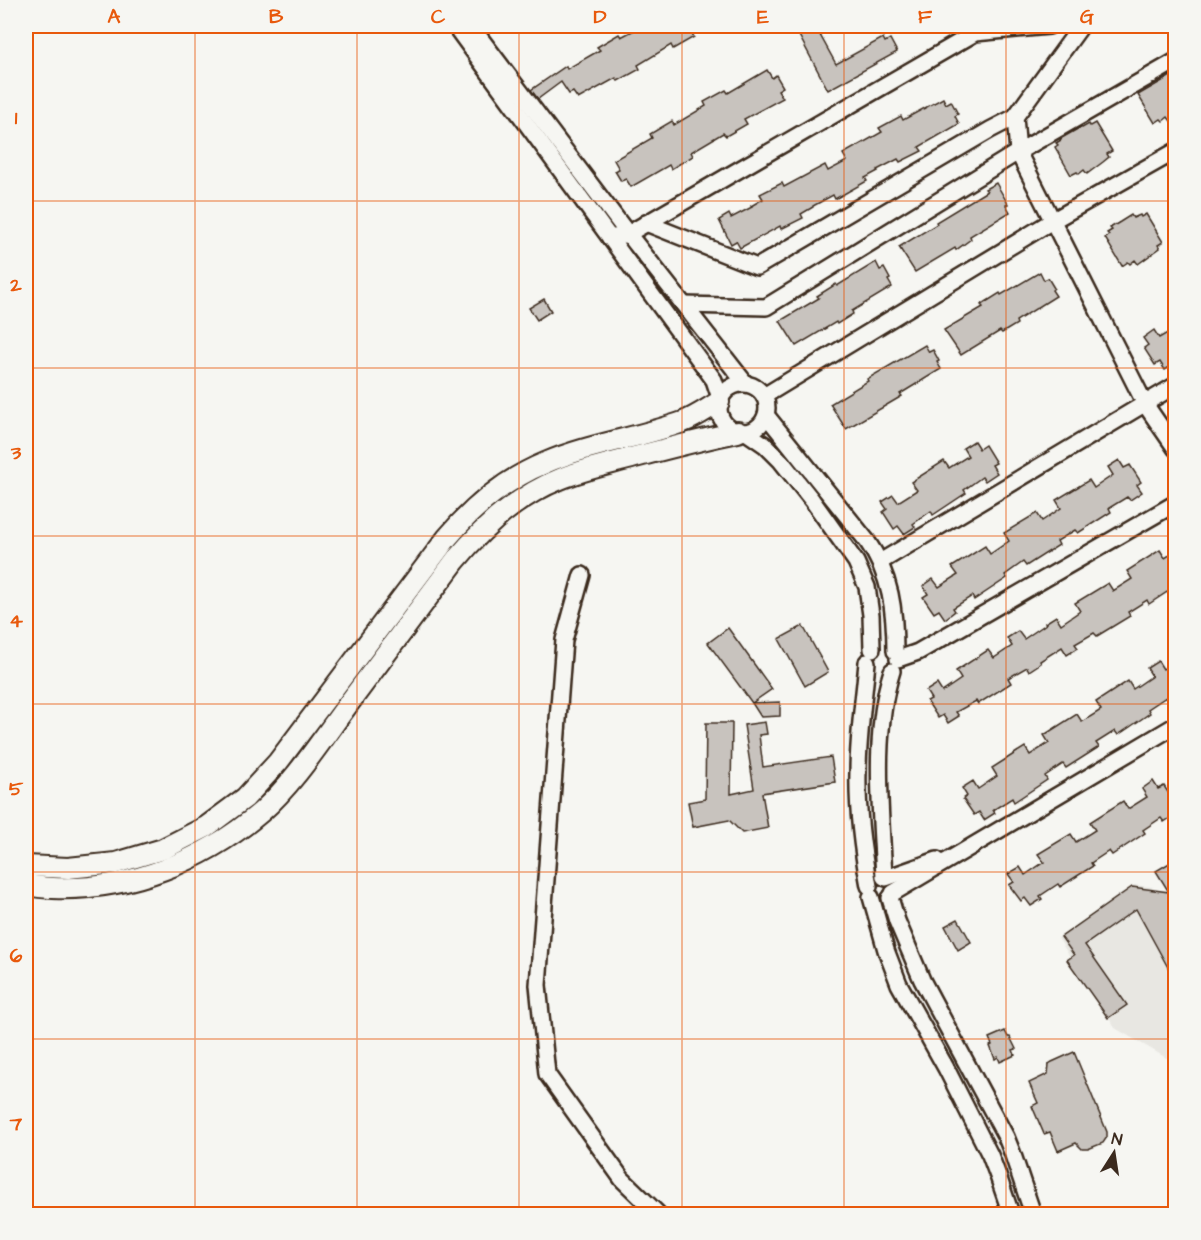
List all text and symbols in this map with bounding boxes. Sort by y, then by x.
text: A [108,3,121,31]
text: B [269,3,284,31]
text: C [431,3,446,31]
text: D [594,3,607,31]
text: E [757,3,769,31]
text: F [918,3,933,31]
text: G [1080,3,1094,31]
text: 1 [15,104,18,132]
text: 2 [9,271,22,299]
text: 3 [10,439,22,467]
text: 4 [9,607,23,635]
text: 5 [9,775,24,803]
text: 6 [10,942,23,970]
text: 7 [9,1110,23,1138]
north arrow [1084,1123,1144,1183]
text: N [1110,1128,1124,1151]

